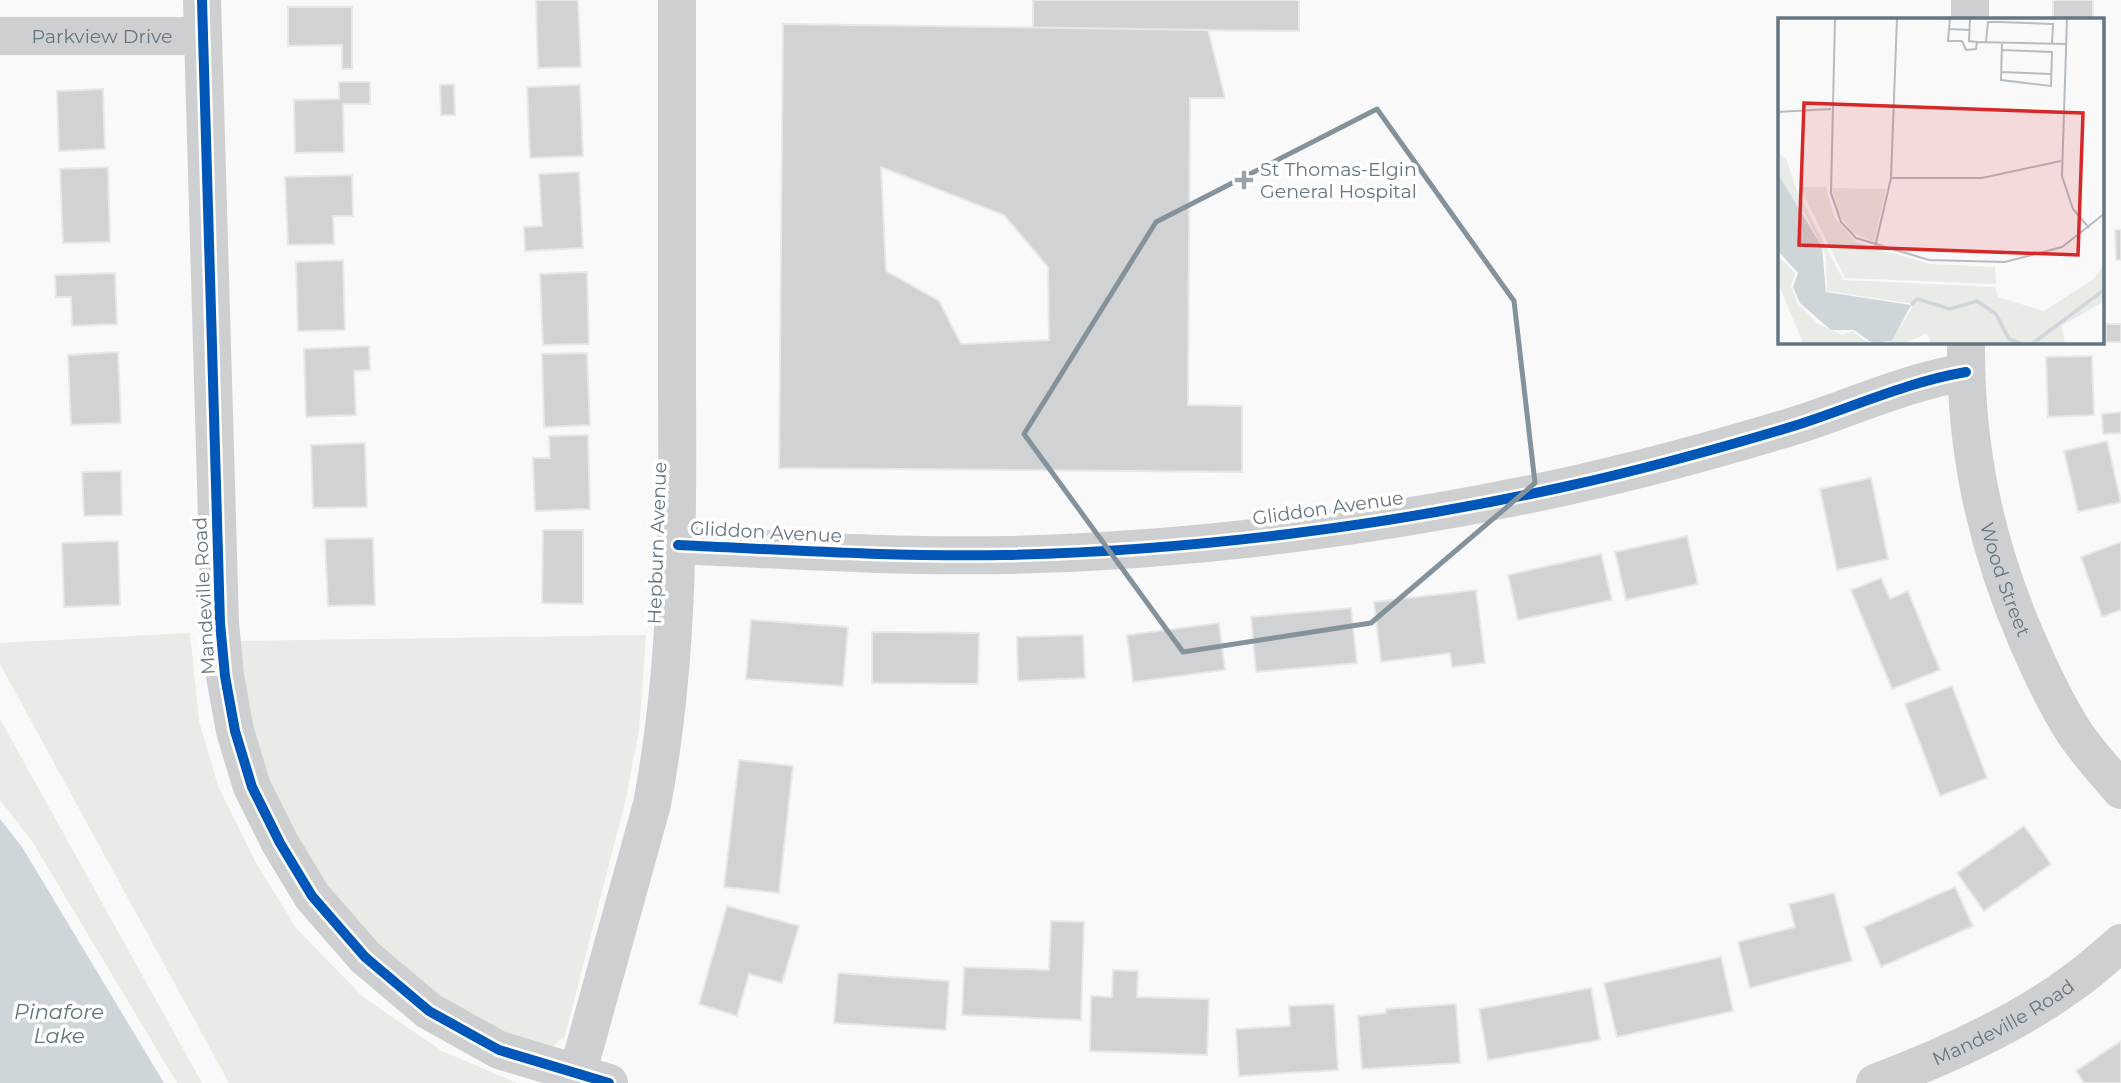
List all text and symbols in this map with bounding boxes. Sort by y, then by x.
inset map [1778,18,2104,343]
street label: Parkview Drive [31,25,173,48]
place label: St Thomas-Elgin General Hospital [1260,158,1417,203]
marker: St Thomas-Elgin General Hospital [1234,170,1254,190]
street label: Hepburn Avenue [643,461,671,625]
street label: Gliddon Avenue [1251,486,1405,530]
street label: Mandeville Road [188,516,220,676]
street label: Gliddon Avenue [689,517,843,547]
street label: Wood Street [1976,520,2036,640]
street label: Mandeville Road [1929,974,2079,1070]
water label: Pinafore Lake [14,999,104,1048]

